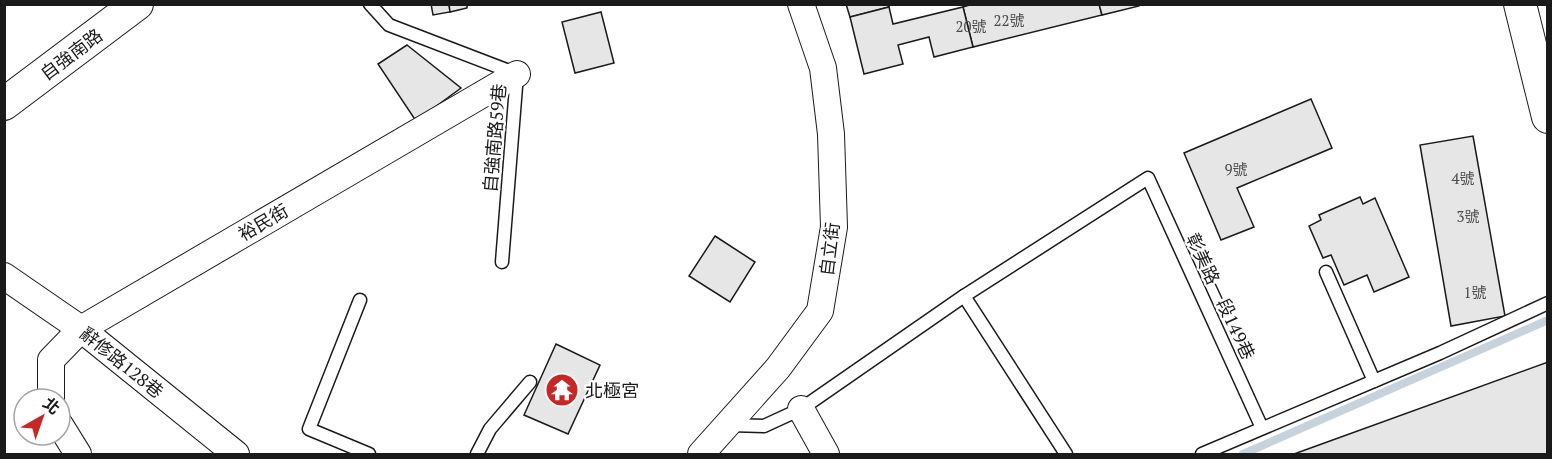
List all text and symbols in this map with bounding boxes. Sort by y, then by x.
house number: 22號 [994,10,1025,30]
house number: 20號 [956,16,987,36]
street label: 自強南路 [35,23,107,85]
street label: 自強南路59巷 [477,83,511,193]
house number: 9號 [1225,159,1248,179]
house number: 4號 [1452,168,1475,188]
street label: 裕民街 [234,198,292,246]
house number: 3號 [1457,206,1480,226]
street label: 自立街 [814,221,844,277]
street label: 彰美路一段149巷 [1181,229,1261,363]
house number: 1號 [1464,282,1487,302]
street label: 辭修路128巷 [75,321,169,403]
temple icon: 北極宮 [544,372,580,408]
place label: 北極宮 [585,378,639,402]
north arrow [12,387,72,447]
text: 北 [38,392,65,419]

